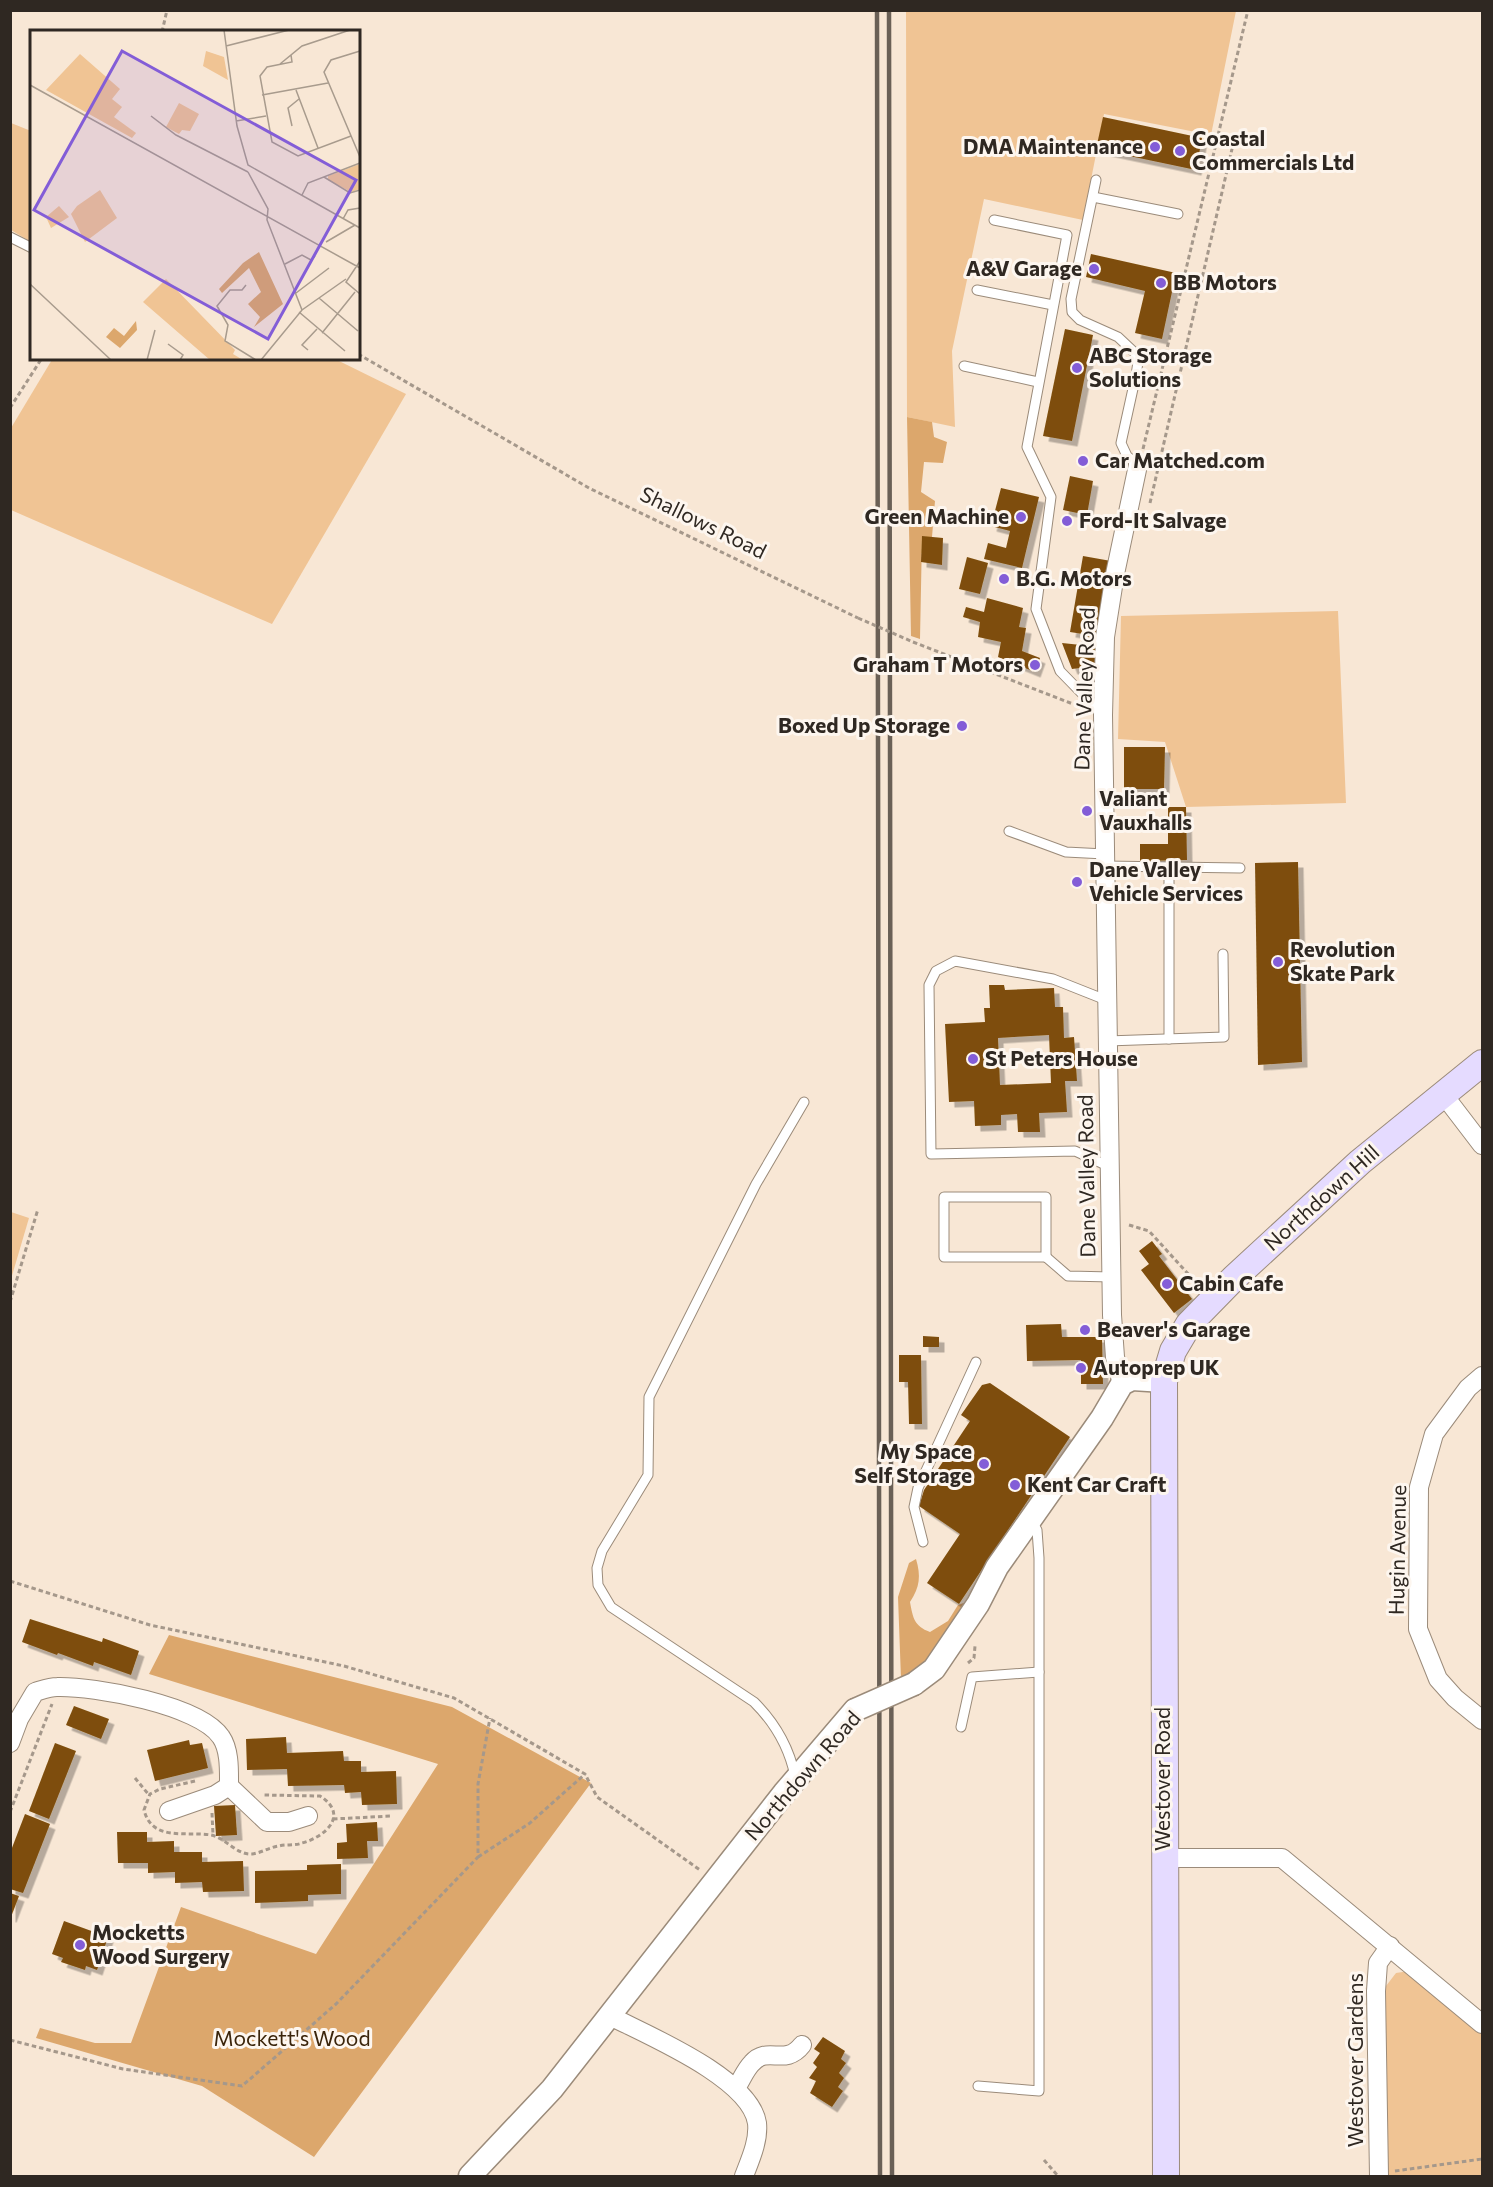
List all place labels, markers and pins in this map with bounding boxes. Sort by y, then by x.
place label: Coastal Commercials Ltd [1192,125,1354,174]
place label: DMA Maintenance [963,133,1143,158]
marker: DMA Maintenance [1148,140,1162,154]
marker: Coastal Commercials Ltd [1173,144,1187,158]
place label: A&V Garage [966,255,1082,280]
marker: A&V Garage [1087,262,1101,276]
place label: BB Motors [1173,269,1277,294]
marker: BB Motors [1154,276,1168,290]
place label: ABC Storage Solutions [1089,342,1212,391]
marker: ABC Storage Solutions [1070,361,1084,375]
place label: Car Matched.com [1095,447,1265,472]
marker: Car Matched.com [1076,454,1090,468]
place label: Green Machine [865,503,1009,528]
place label: Ford-It Salvage [1079,507,1227,532]
marker: Green Machine [1014,510,1028,524]
marker: Ford-It Salvage [1060,514,1074,528]
place label: B.G. Motors [1016,565,1132,590]
marker: B.G. Motors [997,572,1011,586]
place label: Graham T Motors [853,651,1023,676]
marker: Graham T Motors [1028,658,1042,672]
place label: Boxed Up Storage [778,712,950,737]
marker: Boxed Up Storage [955,719,969,733]
place label: Valiant Vauxhalls [1099,785,1192,834]
marker: Valiant Vauxhalls [1080,804,1094,818]
place label: Dane Valley Vehicle Services [1089,856,1243,905]
marker: Dane Valley Vehicle Services [1070,875,1084,889]
place label: Revolution Skate Park [1290,936,1395,985]
marker: Revolution Skate Park [1271,955,1285,969]
place label: St Peters House [985,1045,1138,1070]
marker: St Peters House [966,1052,980,1066]
place label: Cabin Cafe [1179,1270,1284,1295]
marker: Cabin Cafe [1160,1277,1174,1291]
place label: Beaver's Garage [1097,1316,1250,1341]
marker: Beaver's Garage [1078,1323,1092,1337]
place label: Autoprep UK [1093,1354,1220,1379]
marker: Autoprep UK [1074,1361,1088,1375]
place label: My Space Self Storage [854,1438,972,1487]
marker: My Space Self Storage [977,1457,991,1471]
place label: Kent Car Craft [1027,1471,1166,1496]
marker: Kent Car Craft [1008,1478,1022,1492]
place label: Mocketts Wood Surgery [92,1919,230,1968]
marker: Mocketts Wood Surgery [73,1938,87,1952]

